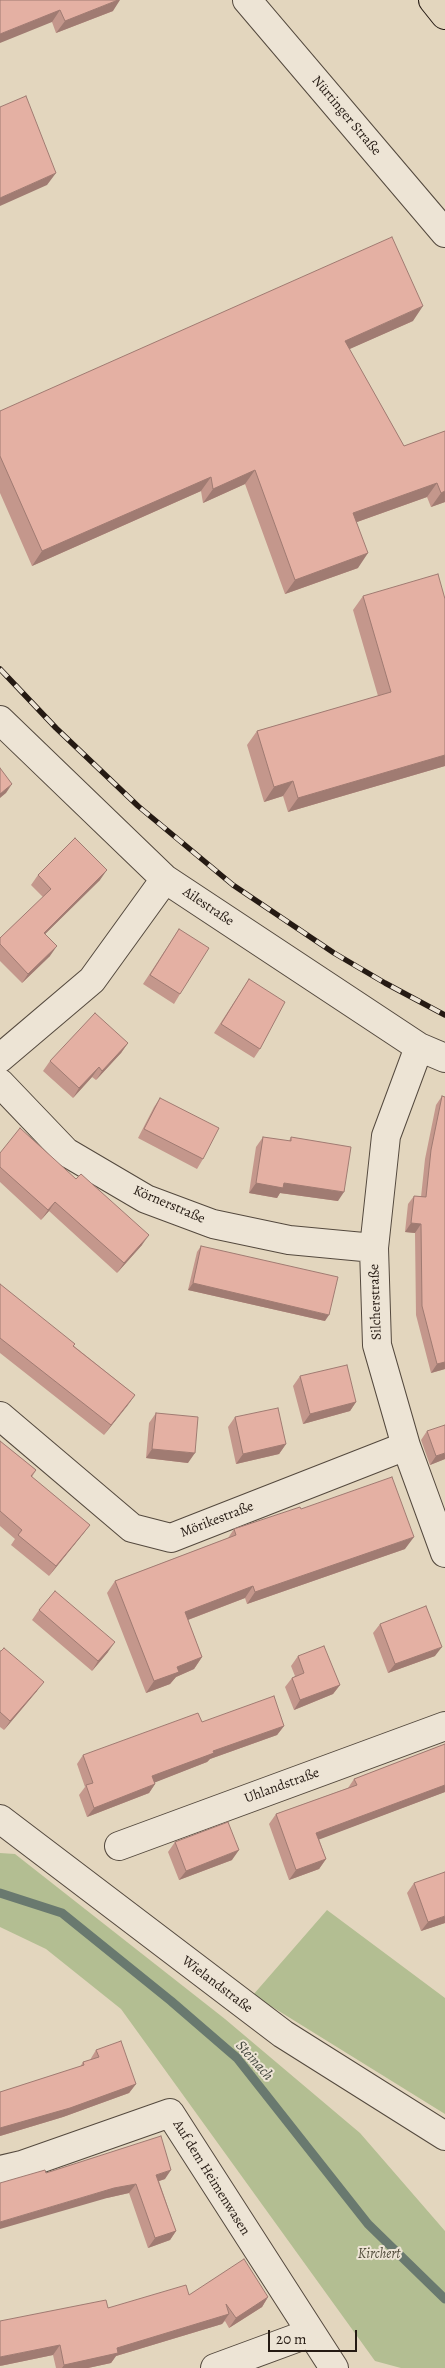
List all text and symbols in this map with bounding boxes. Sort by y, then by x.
street label: Nürtinger Straße [308,73,384,159]
street label: Ailestraße [179,884,237,930]
street label: Körnerstraße [130,1182,208,1228]
street label: Silcherstraße [366,1264,386,1340]
street label: Mörikestraße [178,1498,256,1542]
street label: Uhlandstraße [242,1765,322,1807]
street label: Wielandstraße [178,1953,256,2017]
water label: Steinach [231,2037,277,2085]
street label: Auf dem Heimenwasen [169,2117,253,2239]
park label: Kirchert [358,2247,400,2263]
scale bar [270,2320,359,2352]
text: 20 m [276,2329,307,2349]

